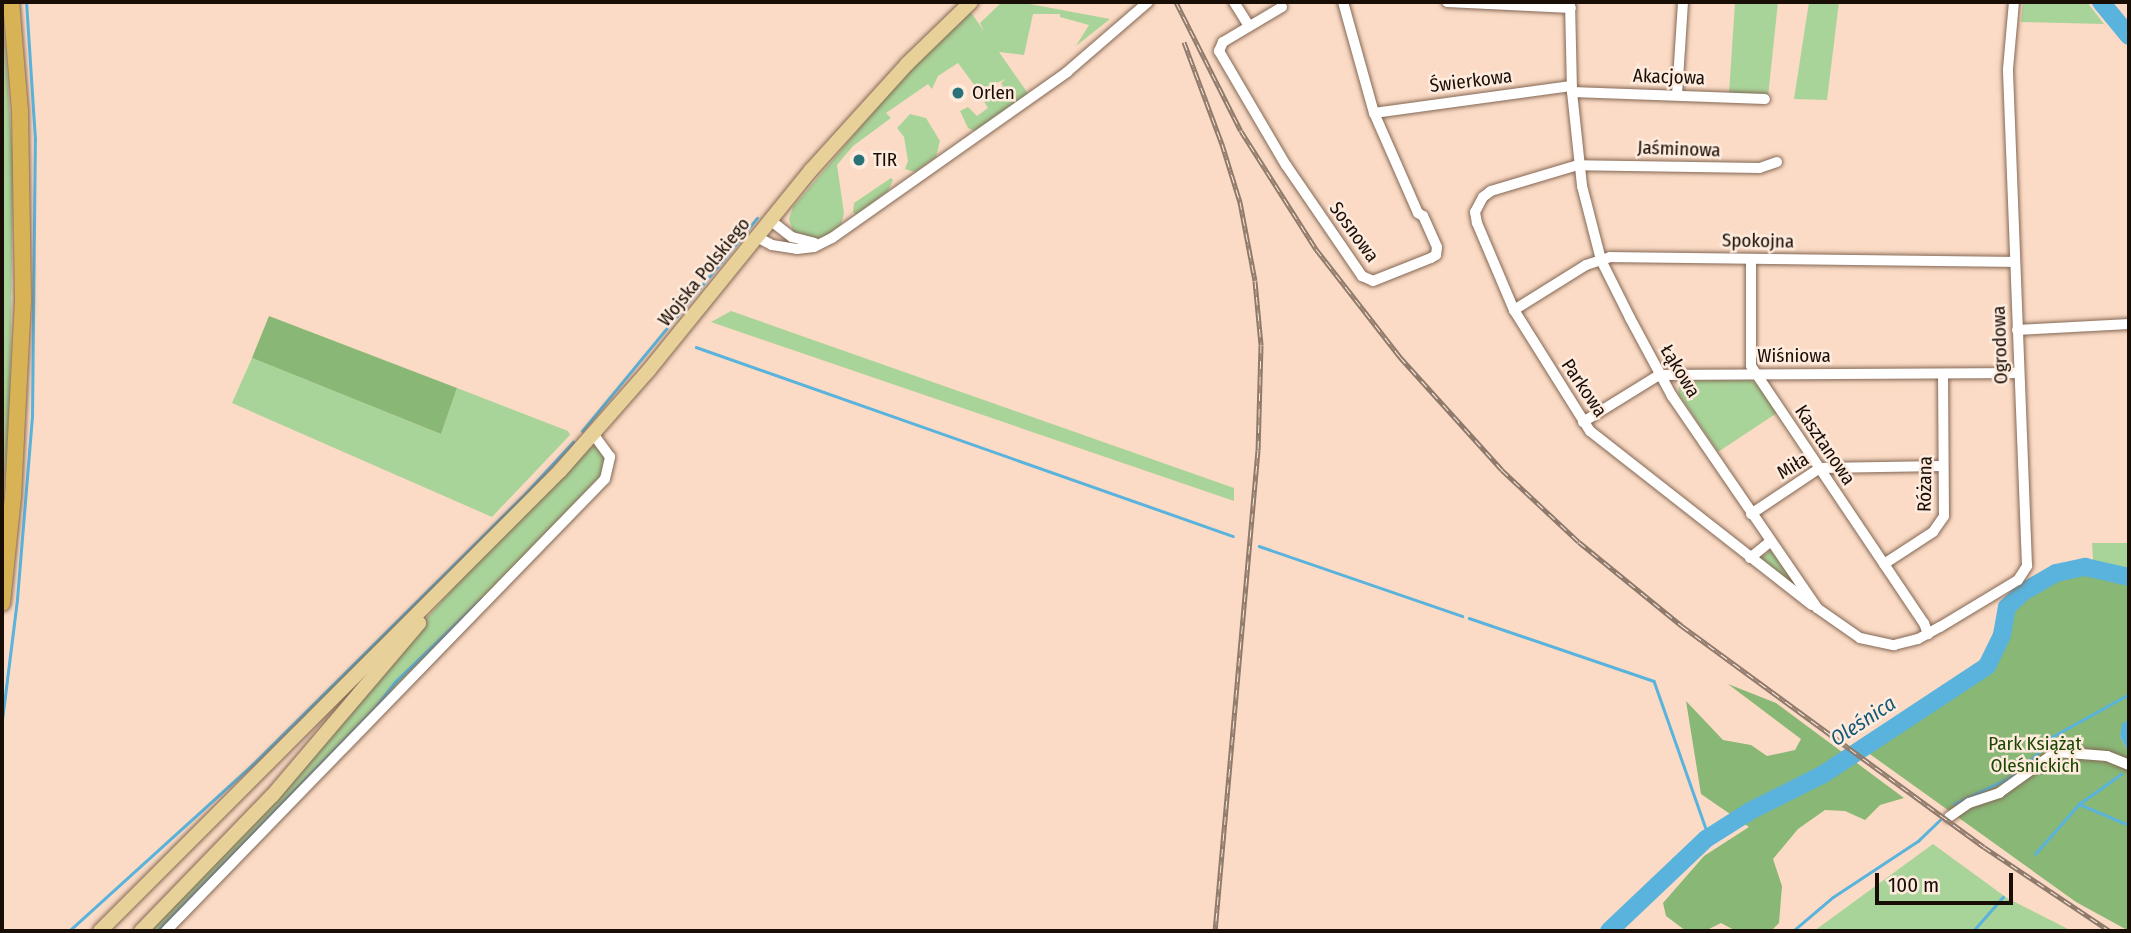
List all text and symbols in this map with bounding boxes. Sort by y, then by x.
street label: Akacjowa [1632,64,1706,90]
street label: Świerkowa [1428,65,1514,97]
place label: Orlen [972,82,1015,104]
marker: Orlen [950,85,966,101]
street label: Jaśminowa [1637,136,1721,162]
place label: TIR [873,149,897,171]
marker: TIR [851,152,867,168]
street label: Sosnowa [1324,197,1384,267]
street label: Wojska Polskiego [653,213,755,331]
street label: Spokojna [1722,229,1794,253]
street label: Ogrodowa [1987,305,2013,385]
street label: Łąkowa [1655,340,1705,402]
street label: Wiśniowa [1757,345,1831,367]
street label: Parkowa [1556,355,1612,421]
street label: Kasztanowa [1790,401,1860,489]
street label: Miła [1773,448,1813,484]
street label: Różana [1913,456,1937,512]
water label: Oleśnica [1826,691,1900,751]
park label: Park Książąt Oleśnickich [1988,733,2082,777]
scale bar [1879,860,2017,904]
text: 100 m [1888,872,1939,898]

